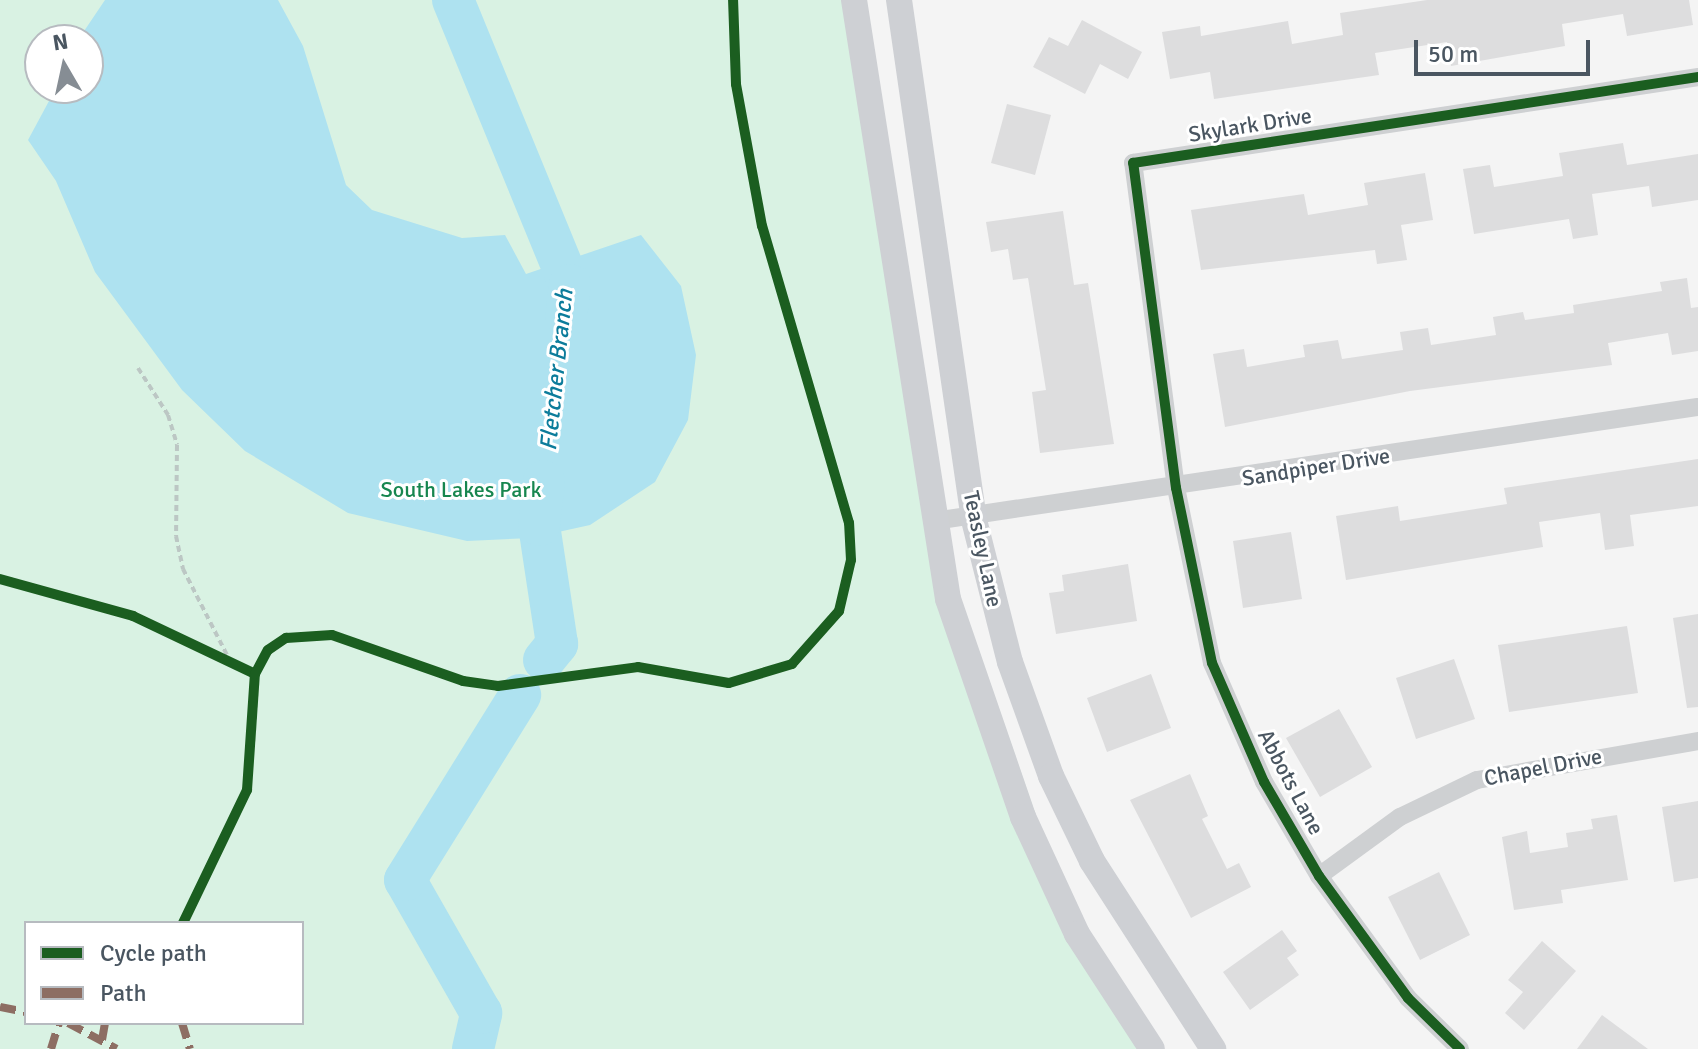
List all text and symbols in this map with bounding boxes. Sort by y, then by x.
north arrow [24,24,104,104]
scale bar [1418,24,1594,74]
text: N [51,27,70,56]
text: 50 m [1428,39,1478,69]
street label: Skylark Drive [1187,102,1313,148]
water label: Fletcher Branch [534,288,580,452]
street label: Sandpiper Drive [1240,442,1392,492]
park label: South Lakes Park [381,477,541,503]
street label: Teasley Lane [958,488,1008,610]
street label: Abbots Lane [1252,725,1330,839]
street label: Chapel Drive [1482,743,1604,791]
legend [24,921,304,1025]
text: Cycle path [100,938,207,968]
text: Path [100,978,146,1008]

